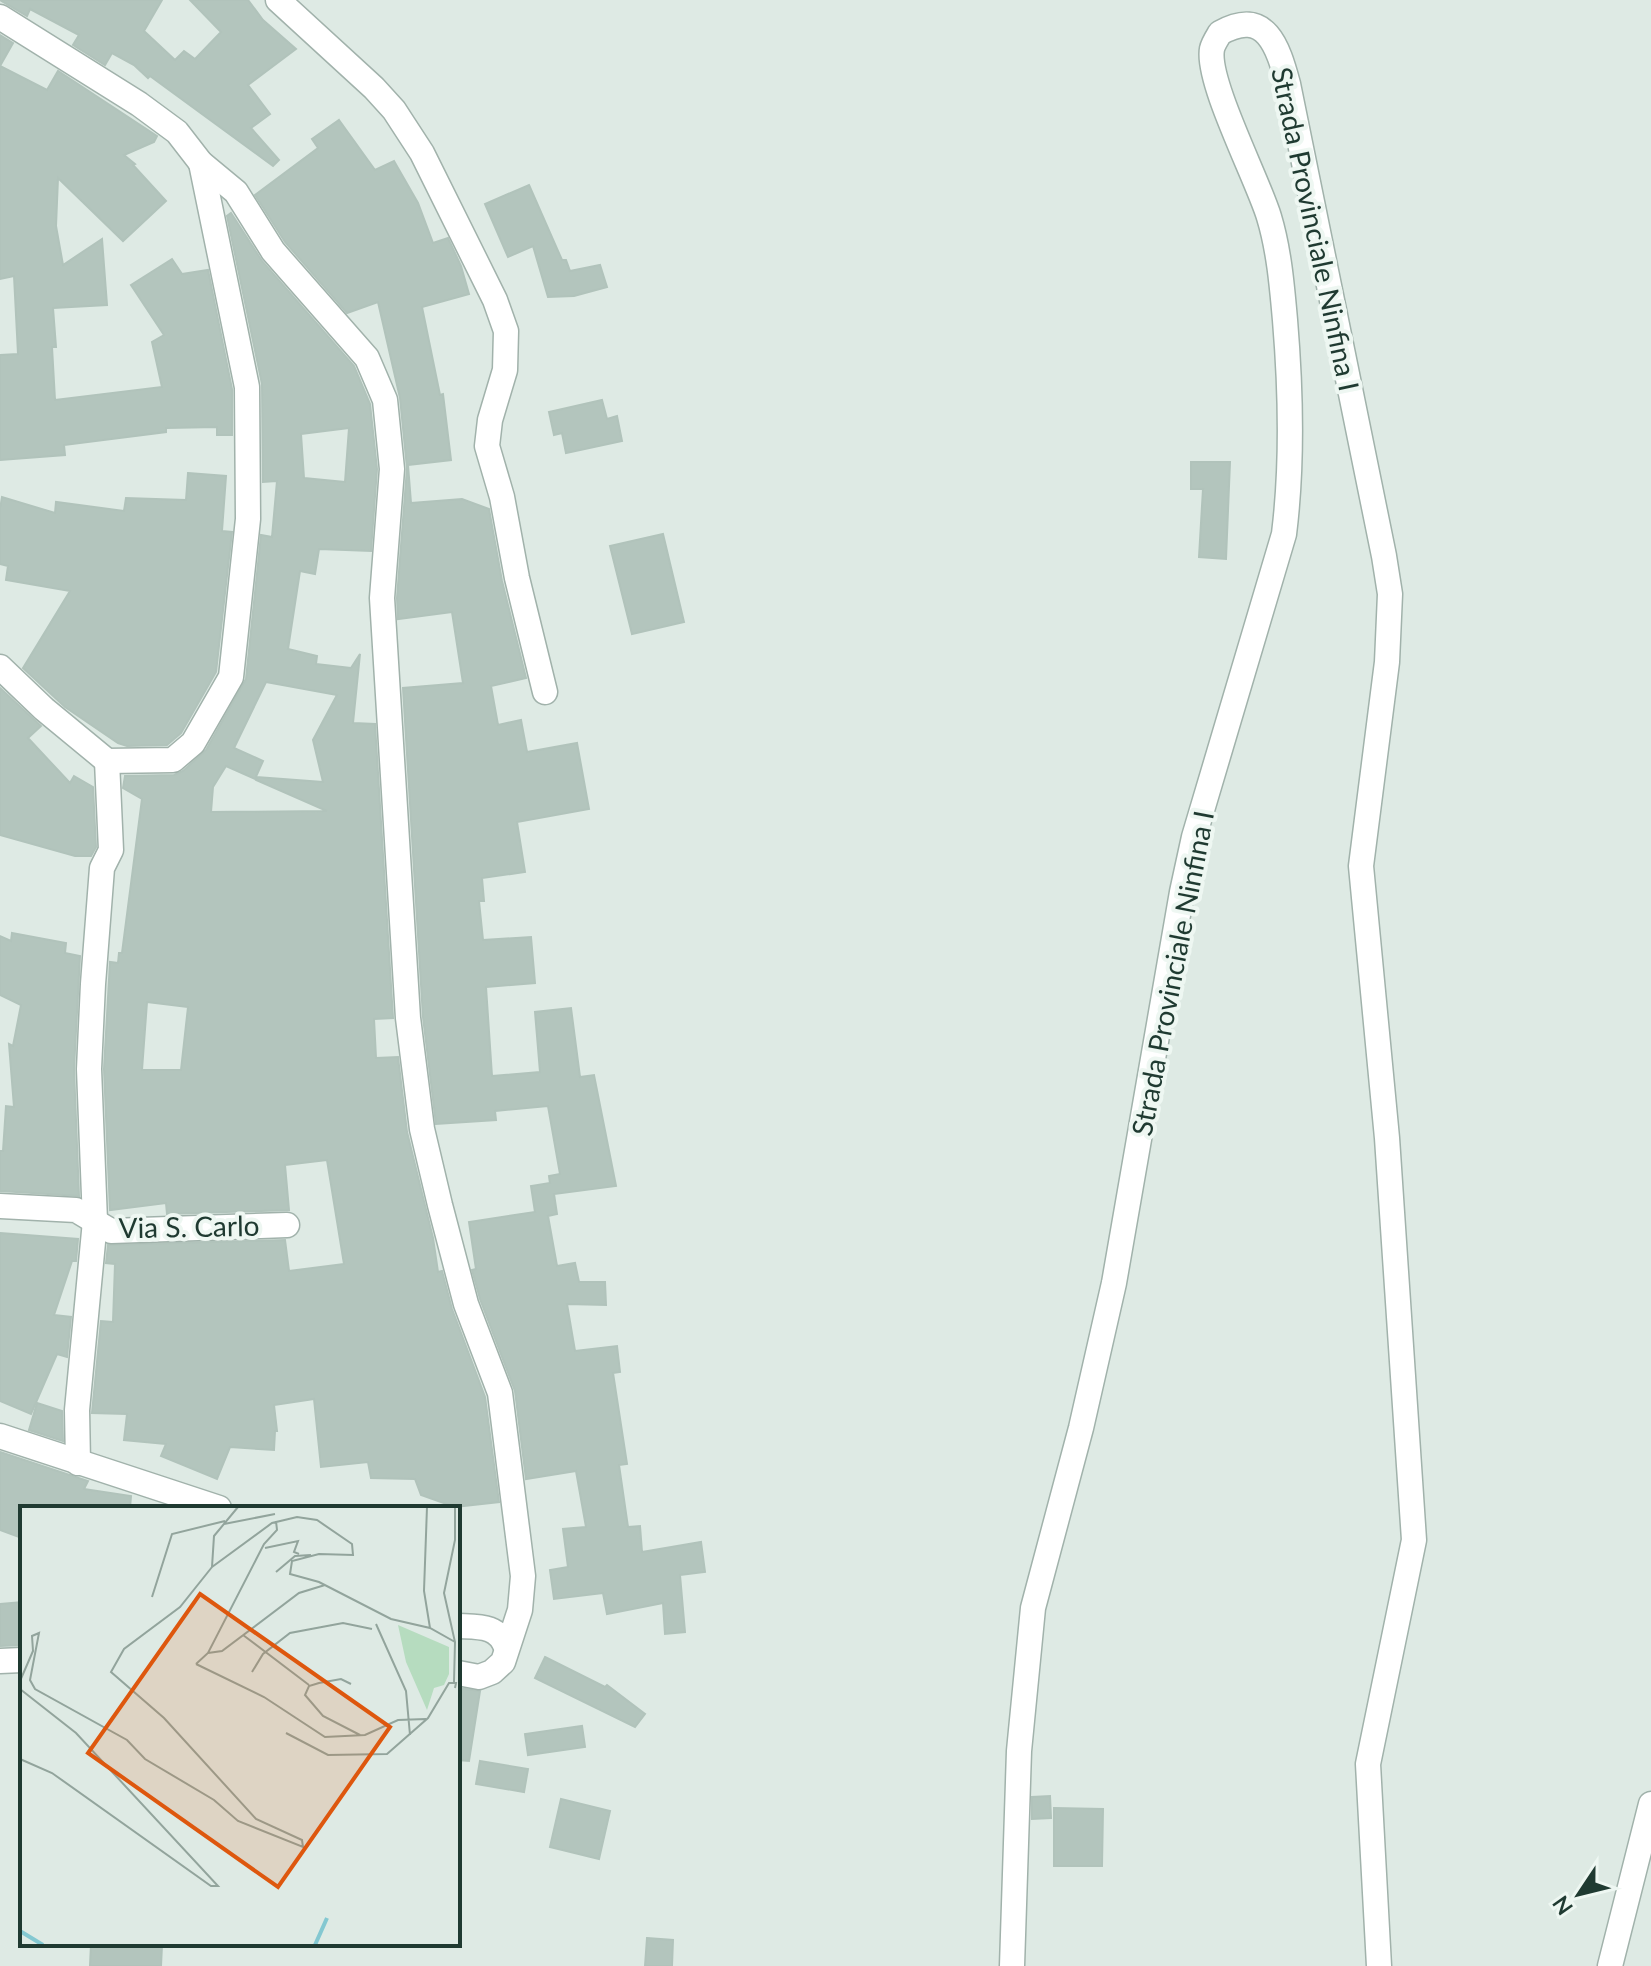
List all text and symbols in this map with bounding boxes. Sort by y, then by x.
street label: Strada Provinciale Ninfina I [1265,64,1367,394]
street label: Strada Provinciale Ninfina I [1124,808,1220,1138]
street label: Via S. Carlo [118,1208,260,1244]
inset map [20,1506,460,1946]
north arrow [1539,1854,1619,1934]
text: N [1546,1891,1578,1920]

